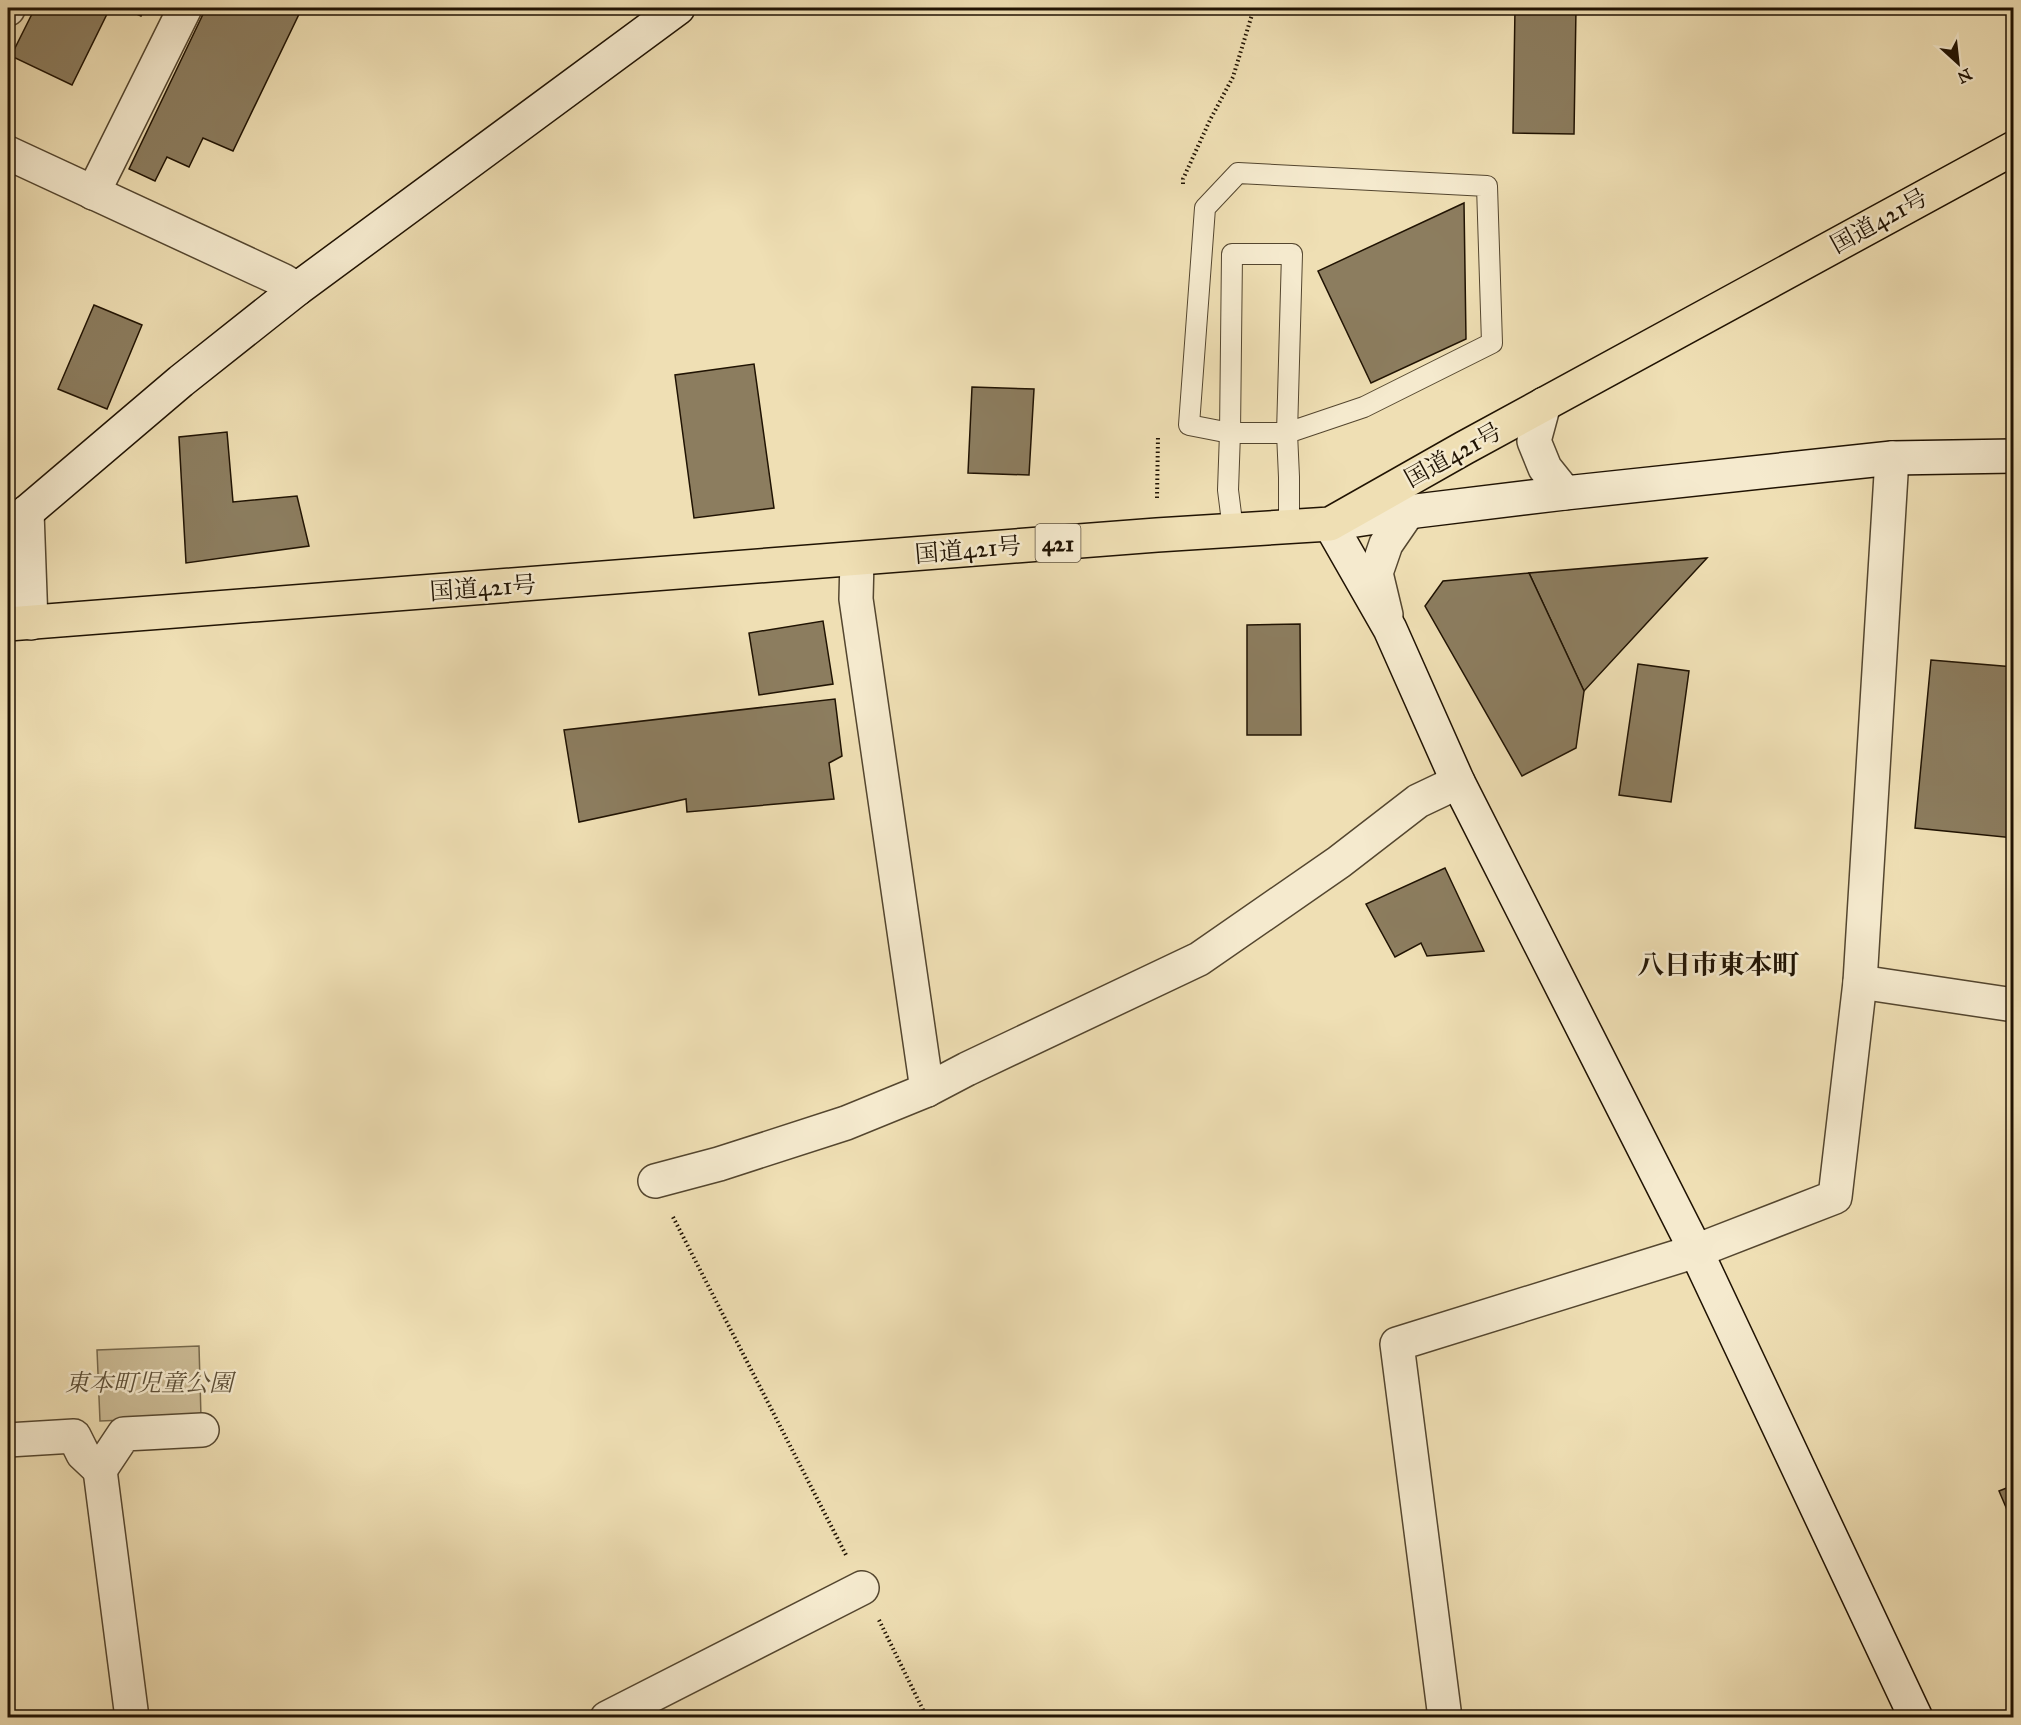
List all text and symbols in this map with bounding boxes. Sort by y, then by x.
north arrow [1928,33,1988,93]
text: N [1954,64,1975,88]
street label: 国道421号 [1825,182,1933,260]
street label: 国道421号 [1399,416,1507,494]
road number: 421 [1036,524,1080,562]
street label: 国道421号 [914,530,1022,570]
street label: 国道421号 [429,569,537,607]
district label: 八日市東本町 [1637,948,1799,981]
park label: 東本町児童公園 [65,1368,237,1398]

